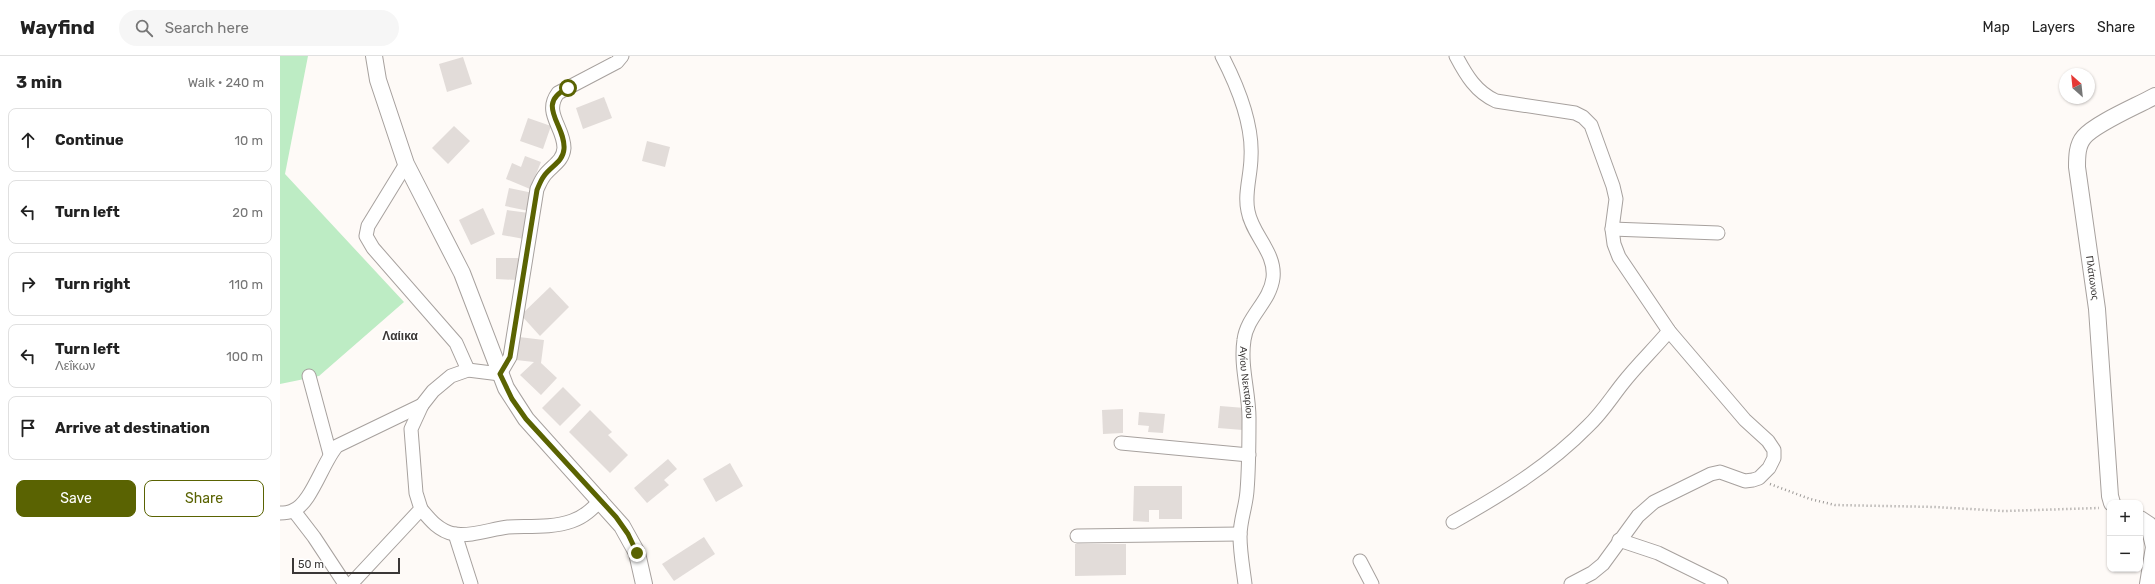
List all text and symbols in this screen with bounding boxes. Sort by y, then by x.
search box [119,10,399,46]
text: Wayfind [20,16,95,39]
icon: search [133,17,155,39]
text: Search here [165,19,249,37]
text: Map [1983,19,2010,36]
text: Layers [2032,19,2075,36]
text: Share [2097,19,2135,36]
north arrow [2059,68,2095,104]
text: 3 min [16,72,62,92]
text: Walk · 240 m [188,75,264,90]
route start [559,79,577,97]
icon: ahead [17,129,39,151]
text: Continue [55,131,124,149]
text: 10 m [234,133,263,148]
icon: left [17,201,39,223]
text: Turn left [55,203,120,221]
text: 20 m [232,205,263,220]
street label: Πλάτωνος [2083,255,2101,301]
icon: right [17,273,39,295]
text: Turn right [55,275,130,293]
text: 110 m [229,277,263,292]
district label: Λαίικα [382,329,418,343]
text: Turn left [55,340,120,358]
icon: left [17,345,39,367]
street label: Αγίου Νεκταρίου [1237,346,1255,419]
text: 100 m [226,349,263,364]
text: Λεΐκων [55,358,95,373]
icon: arrive [17,417,39,439]
text: Arrive at destination [55,419,210,437]
button: Save [16,480,136,517]
button: Share [144,480,264,517]
map controls [2107,500,2143,572]
button: + [2107,500,2143,536]
button: − [2107,536,2143,572]
route end [628,544,646,562]
scale bar [292,556,400,575]
text: 50 m [298,558,324,571]

